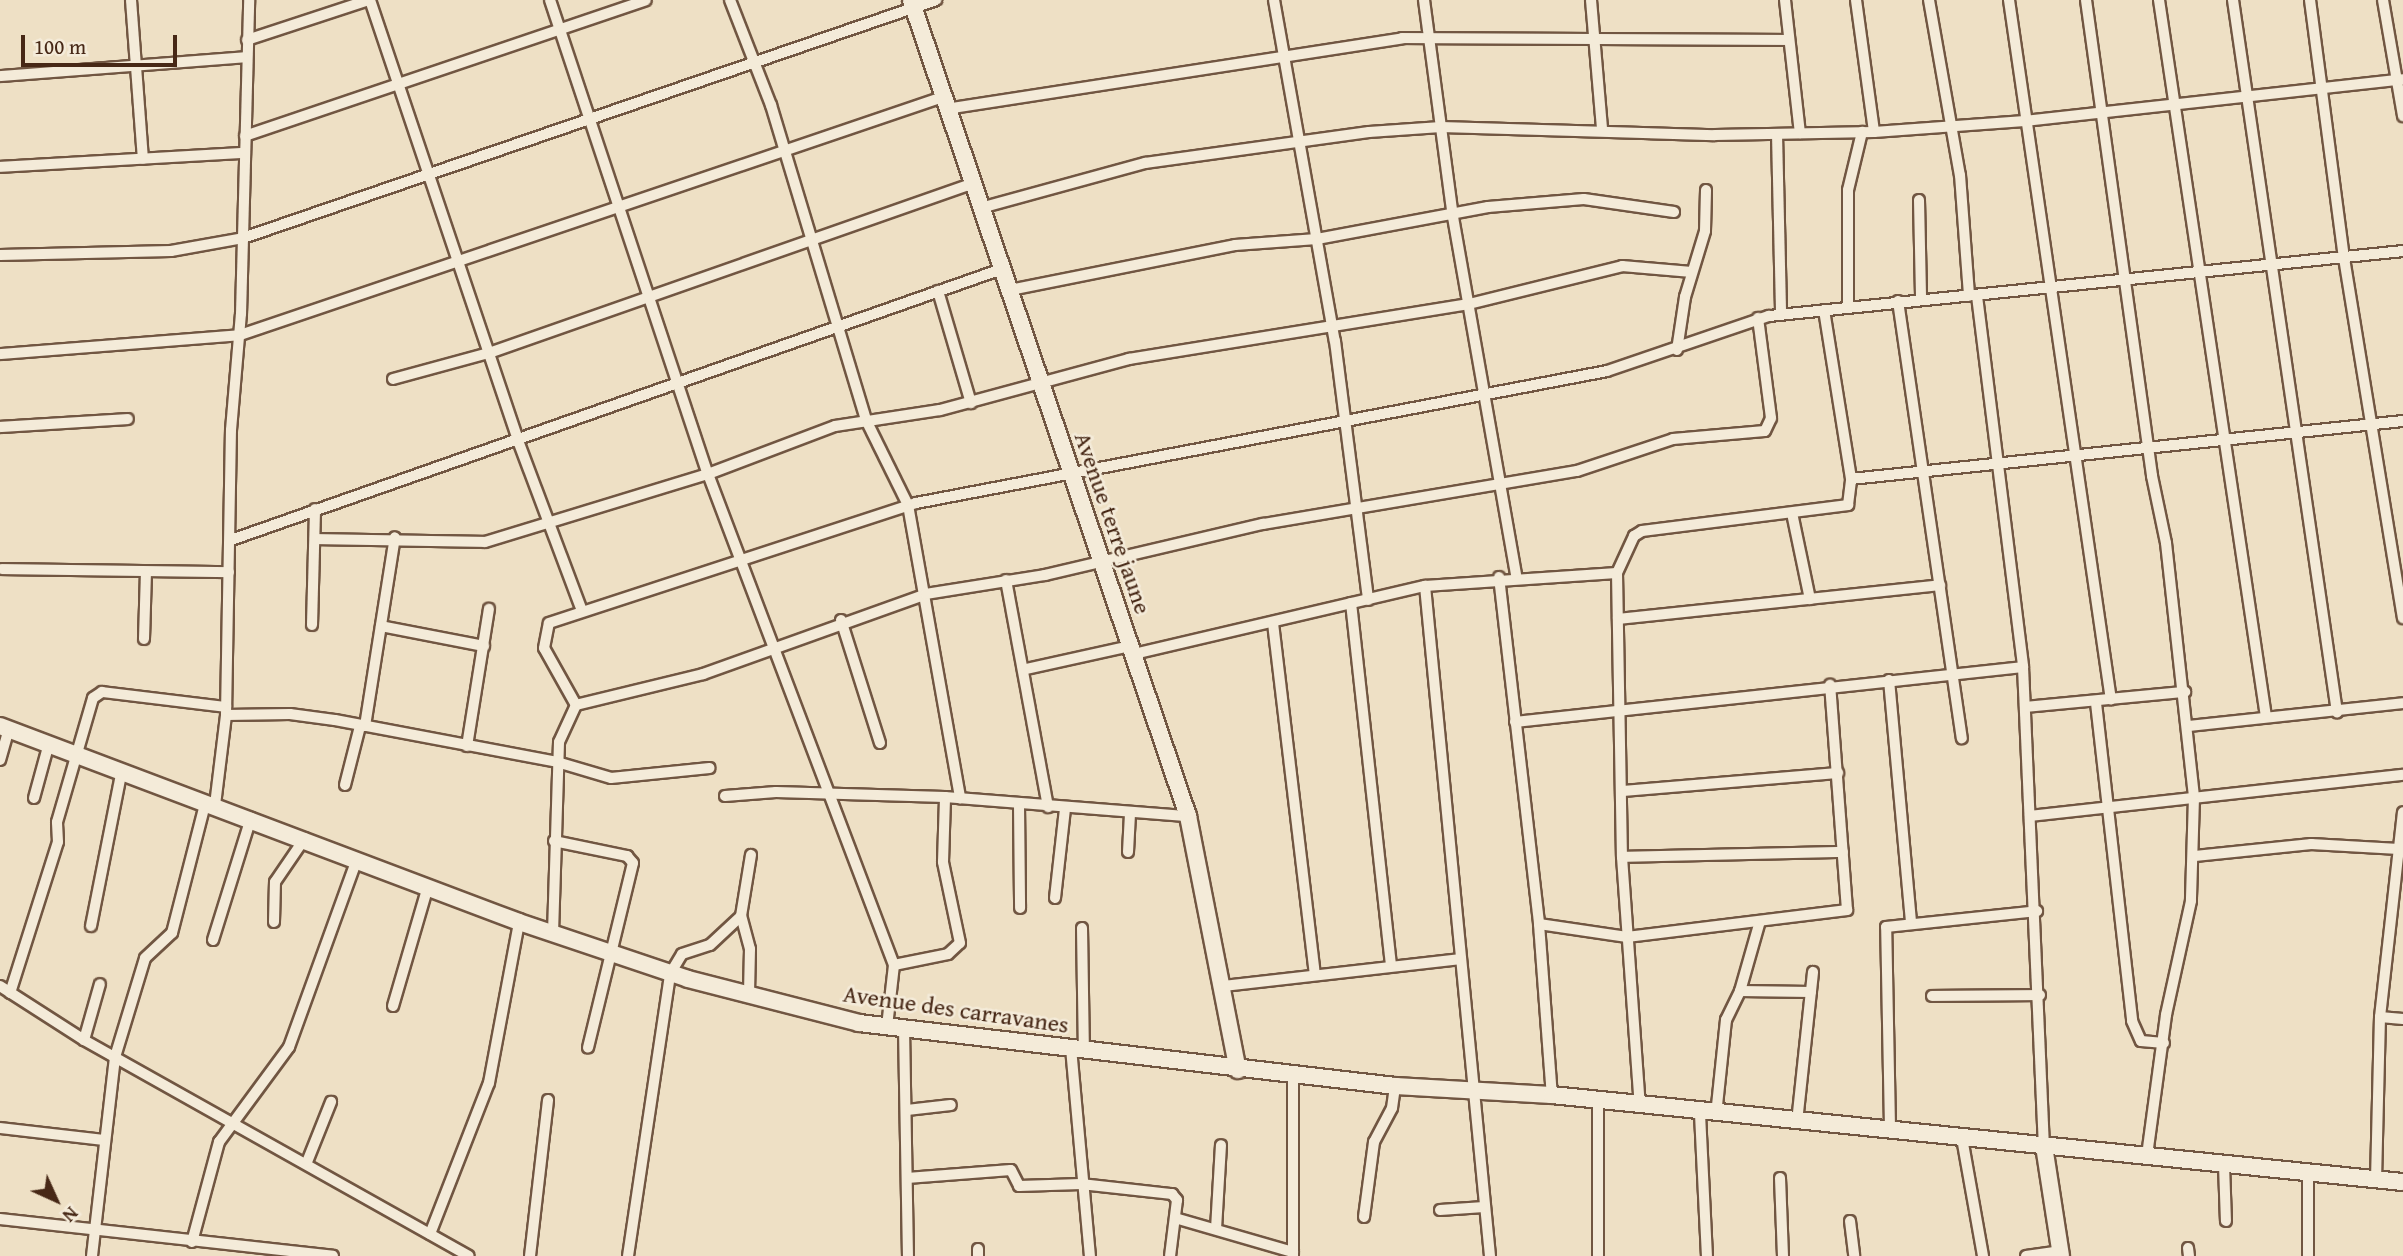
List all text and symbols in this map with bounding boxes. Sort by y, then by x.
scale bar [24,21,180,65]
text: 100 m [34,31,86,62]
street label: Avenue terre jaune [1068,428,1158,618]
street label: Avenue des carravanes [841,979,1071,1039]
north arrow [21,1165,91,1235]
text: N [56,1200,85,1229]

